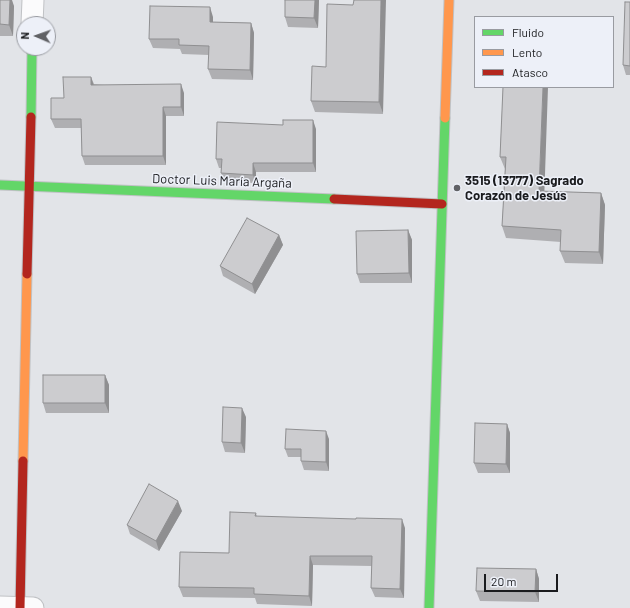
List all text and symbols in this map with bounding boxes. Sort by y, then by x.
north arrow [16,16,56,56]
legend [474,16,614,88]
text: Fluido [512,25,544,39]
text: N [18,32,31,39]
text: Lento [512,45,542,59]
text: Atasco [512,65,548,79]
street label: Doctor Luis María Argaña [152,171,292,191]
place label: 3515 (13777) Sagrado Corazón de Jesús [465,173,584,204]
marker: 3515 (13777) Sagrado Corazón de Jesús [452,183,462,193]
scale bar [486,566,560,592]
text: 20 m [491,574,517,588]

